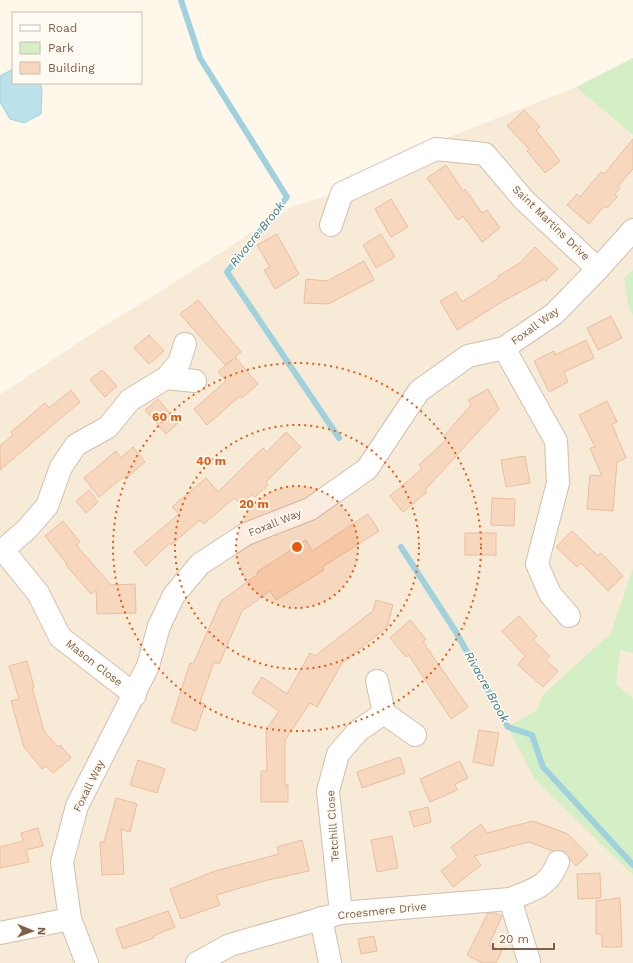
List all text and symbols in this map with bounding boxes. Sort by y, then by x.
legend [12,12,142,84]
text: Road [48,21,77,35]
text: Park [48,41,74,55]
text: Building [48,61,95,75]
street label: Saint Martins Drive [510,183,592,263]
water label: Rivacre Brook [227,199,288,269]
street label: Foxall Way [509,304,562,348]
text: 60 m [152,410,182,424]
text: 40 m [196,454,226,468]
text: 20 m [239,497,269,511]
street label: Foxall Way [247,506,304,540]
centre of rings [290,540,304,554]
street label: Mason Close [63,637,125,689]
water label: Rivacre Brook [462,649,513,725]
street label: Foxall Way [71,758,107,814]
street label: Tetchill Close [324,790,342,862]
street label: Croesmere Drive [337,900,427,922]
north arrow [12,911,52,951]
scale bar [493,925,554,951]
text: N [35,927,48,935]
text: 20 m [499,932,529,946]

